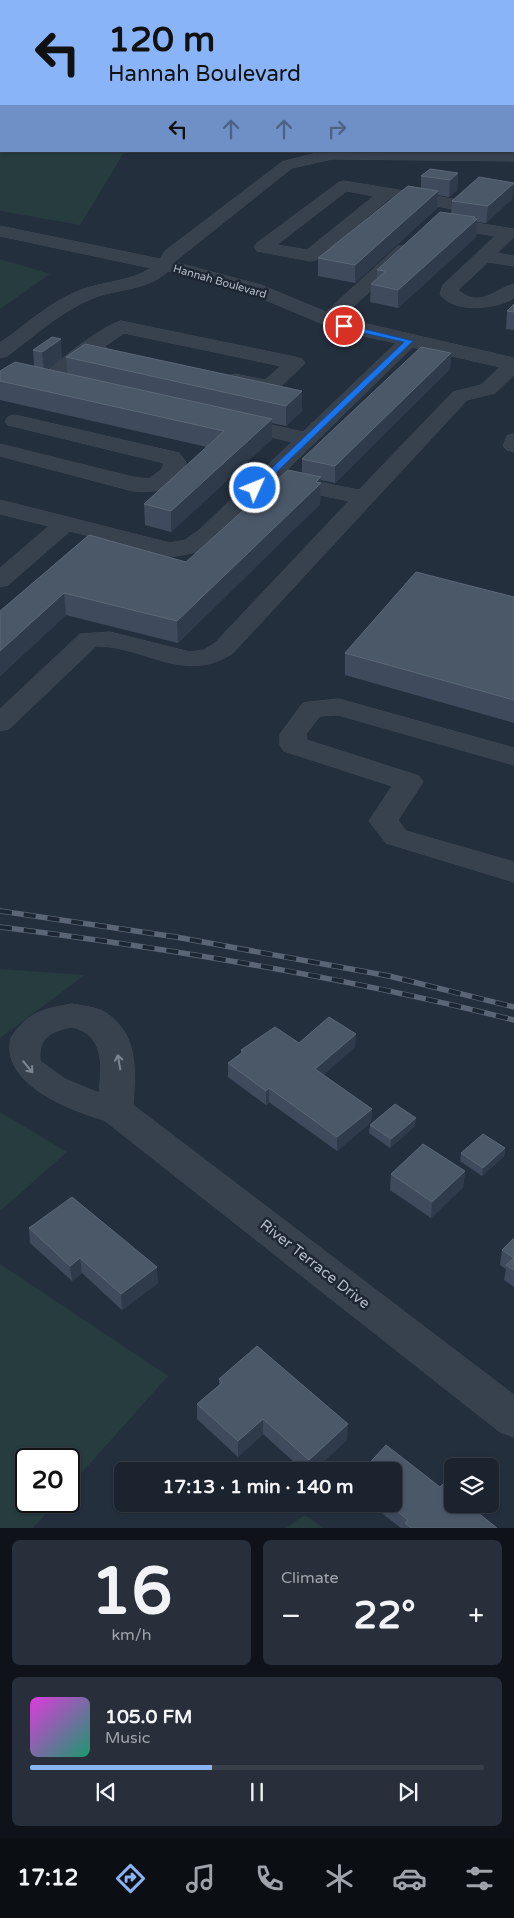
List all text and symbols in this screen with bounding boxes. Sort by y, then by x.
text: 120 m [108,19,215,61]
icon: left [25,20,90,85]
text: Hannah Boulevard [108,61,301,87]
icon: left [164,115,192,143]
icon: ahead [217,115,245,143]
icon: ahead [270,115,298,143]
icon: right [323,115,351,143]
street label: Hannah Boulevard [172,262,268,301]
pin [323,305,365,347]
icon: arrive [330,312,358,340]
position arrow [228,461,280,513]
one-way arrow [113,1054,123,1070]
one-way arrow [23,1061,34,1074]
street label: River Terrace Drive [257,1216,373,1312]
speed limit sign: 20 [15,1448,80,1513]
map controls [444,1458,499,1513]
button: layers [444,1458,499,1513]
text: 17:13 · 1 min · 140 m [162,1476,354,1498]
text: 16 [91,1553,172,1632]
text: Climate [281,1568,339,1588]
text: 22° [354,1593,416,1639]
text: − [281,1599,301,1633]
text: + [468,1599,484,1633]
text: km/h [111,1625,152,1645]
text: 105.0 FM [105,1706,192,1728]
text: Music [105,1728,150,1748]
icon: previous [92,1778,120,1806]
icon: pause [243,1778,271,1806]
icon: next [394,1778,422,1806]
icon: directions [113,1861,148,1896]
icon: music [183,1861,218,1896]
icon: phone [252,1861,287,1896]
icon: climate [322,1861,357,1896]
icon: car [392,1861,427,1896]
icon: filters [462,1861,497,1896]
text: 17:12 [17,1865,78,1891]

